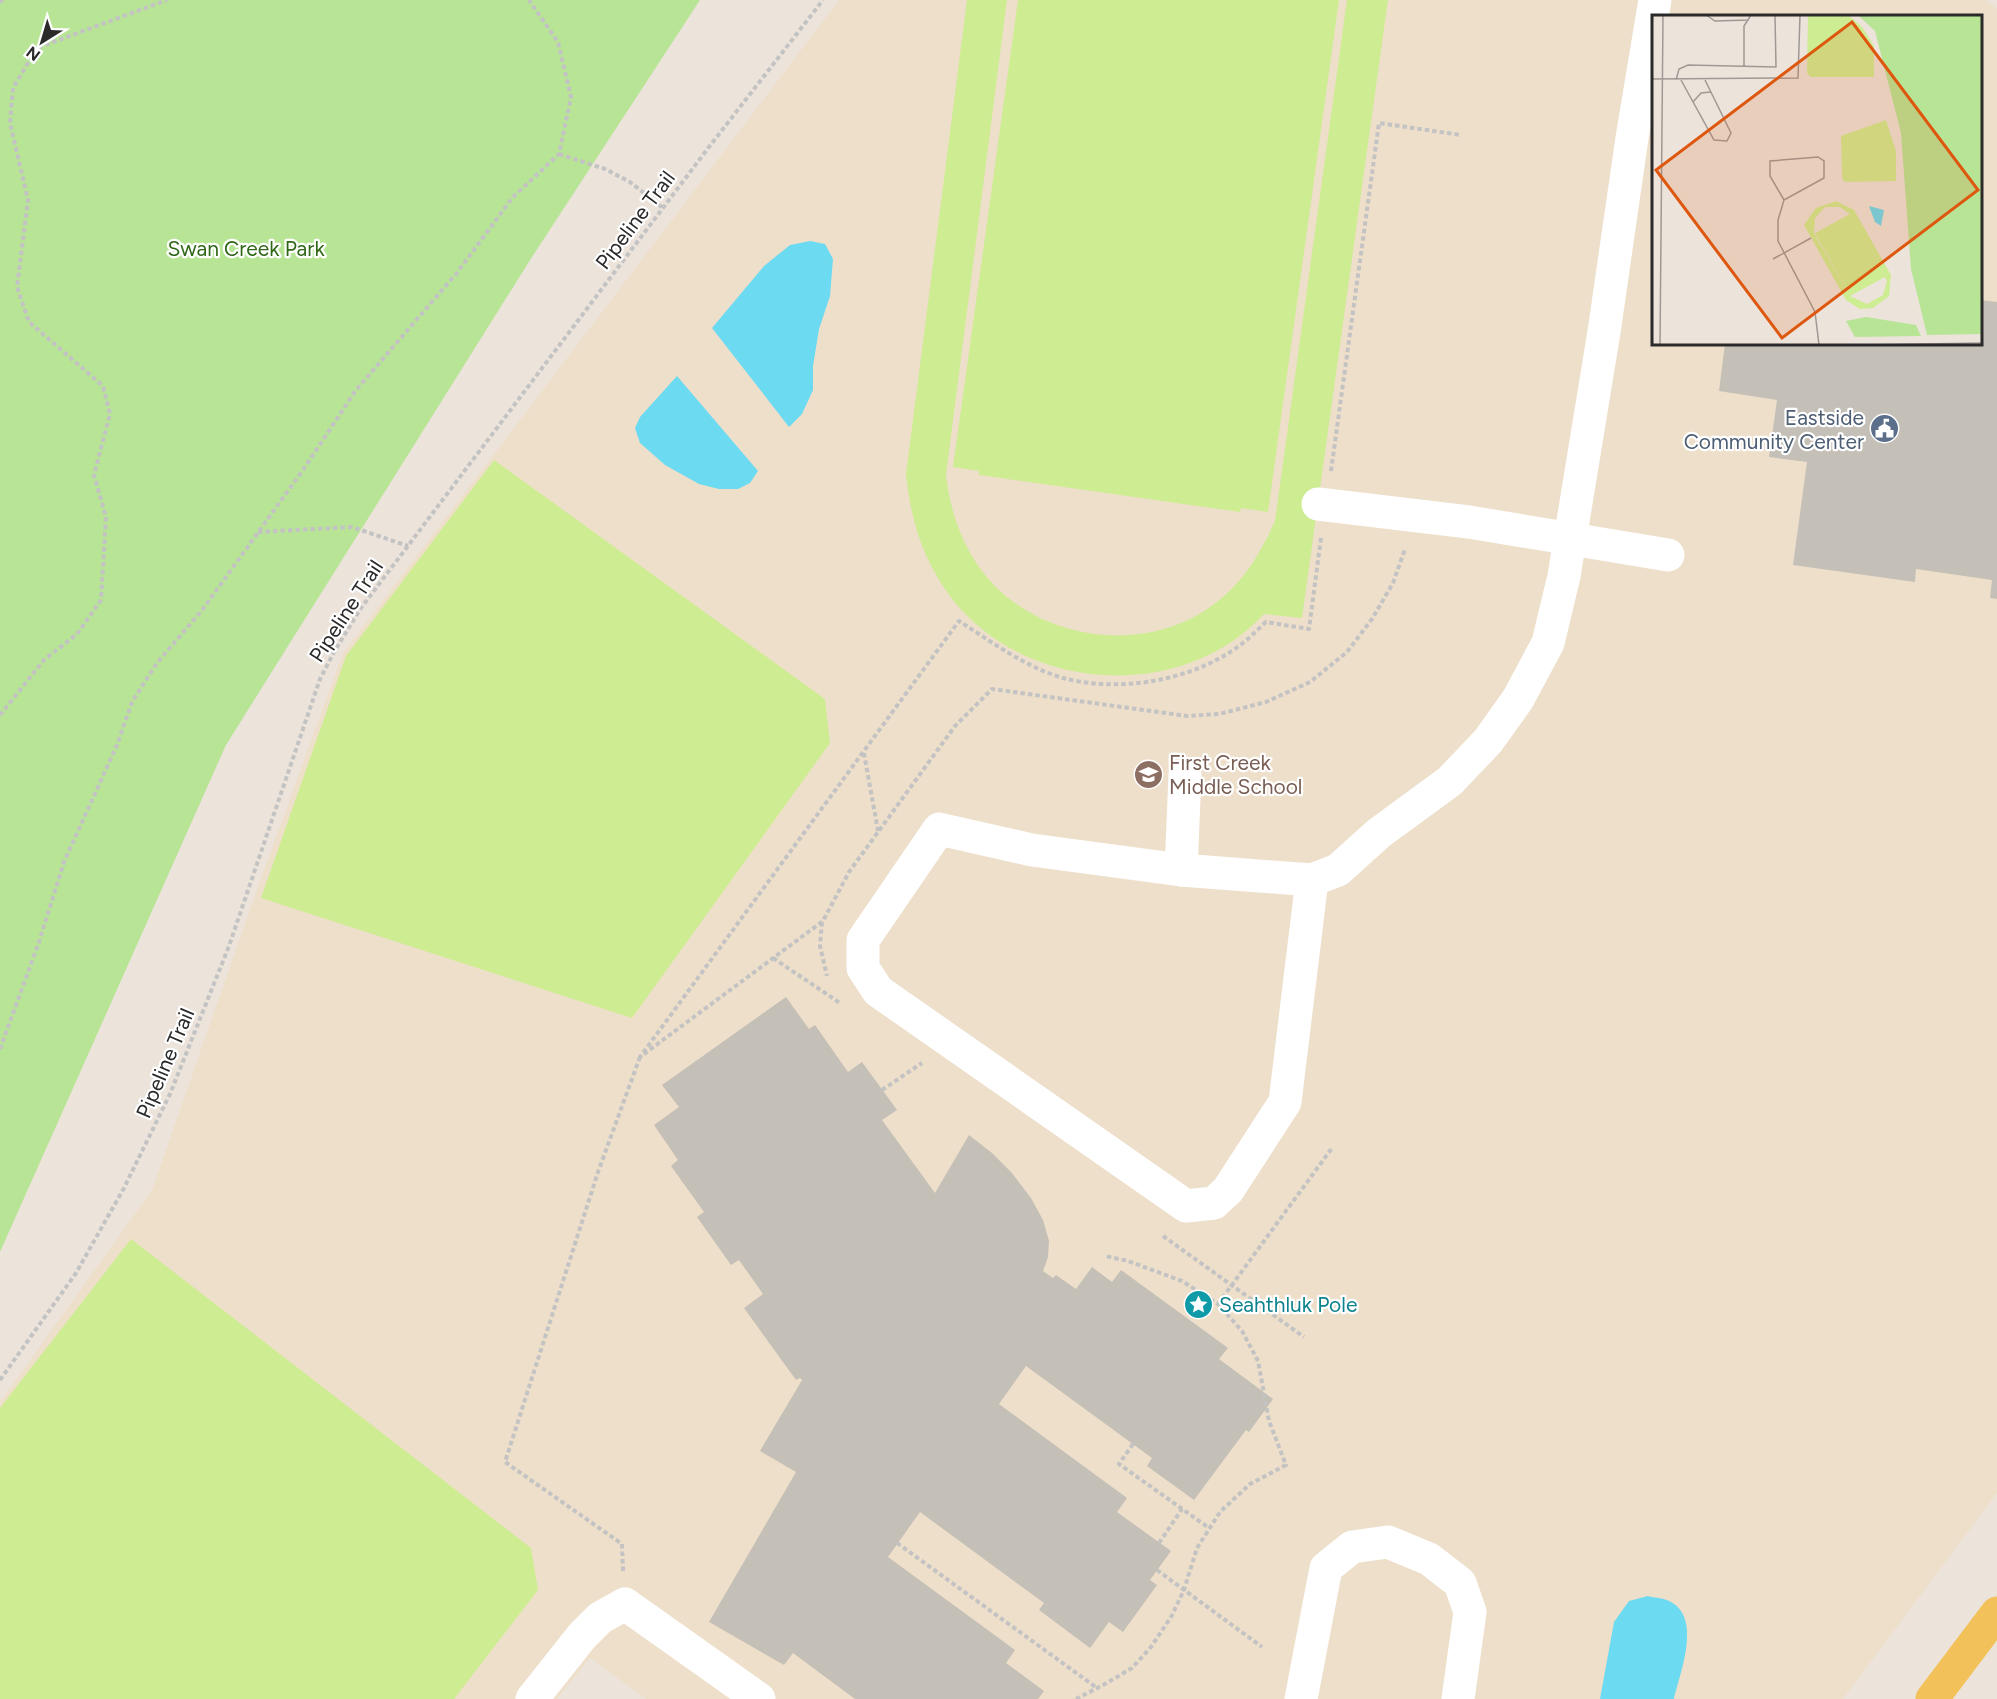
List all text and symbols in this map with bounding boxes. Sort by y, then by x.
north arrow [12,12,72,72]
inset map [1652,15,1982,345]
text: N [23,42,44,65]
street label: Pipeline Trail [590,166,680,274]
park label: Swan Creek Park [167,236,325,261]
place label: Eastside Community Center [1684,405,1864,454]
public building icon: Eastside Community Center [1869,413,1901,445]
street label: Pipeline Trail [304,555,388,667]
place label: First Creek Middle School [1169,750,1302,799]
school or university icon: First Creek Middle School [1132,758,1164,790]
street label: Pipeline Trail [131,1004,199,1122]
place icon: Seahthluk Pole [1182,1288,1214,1320]
place label: Seahthluk Pole [1219,1292,1357,1317]

